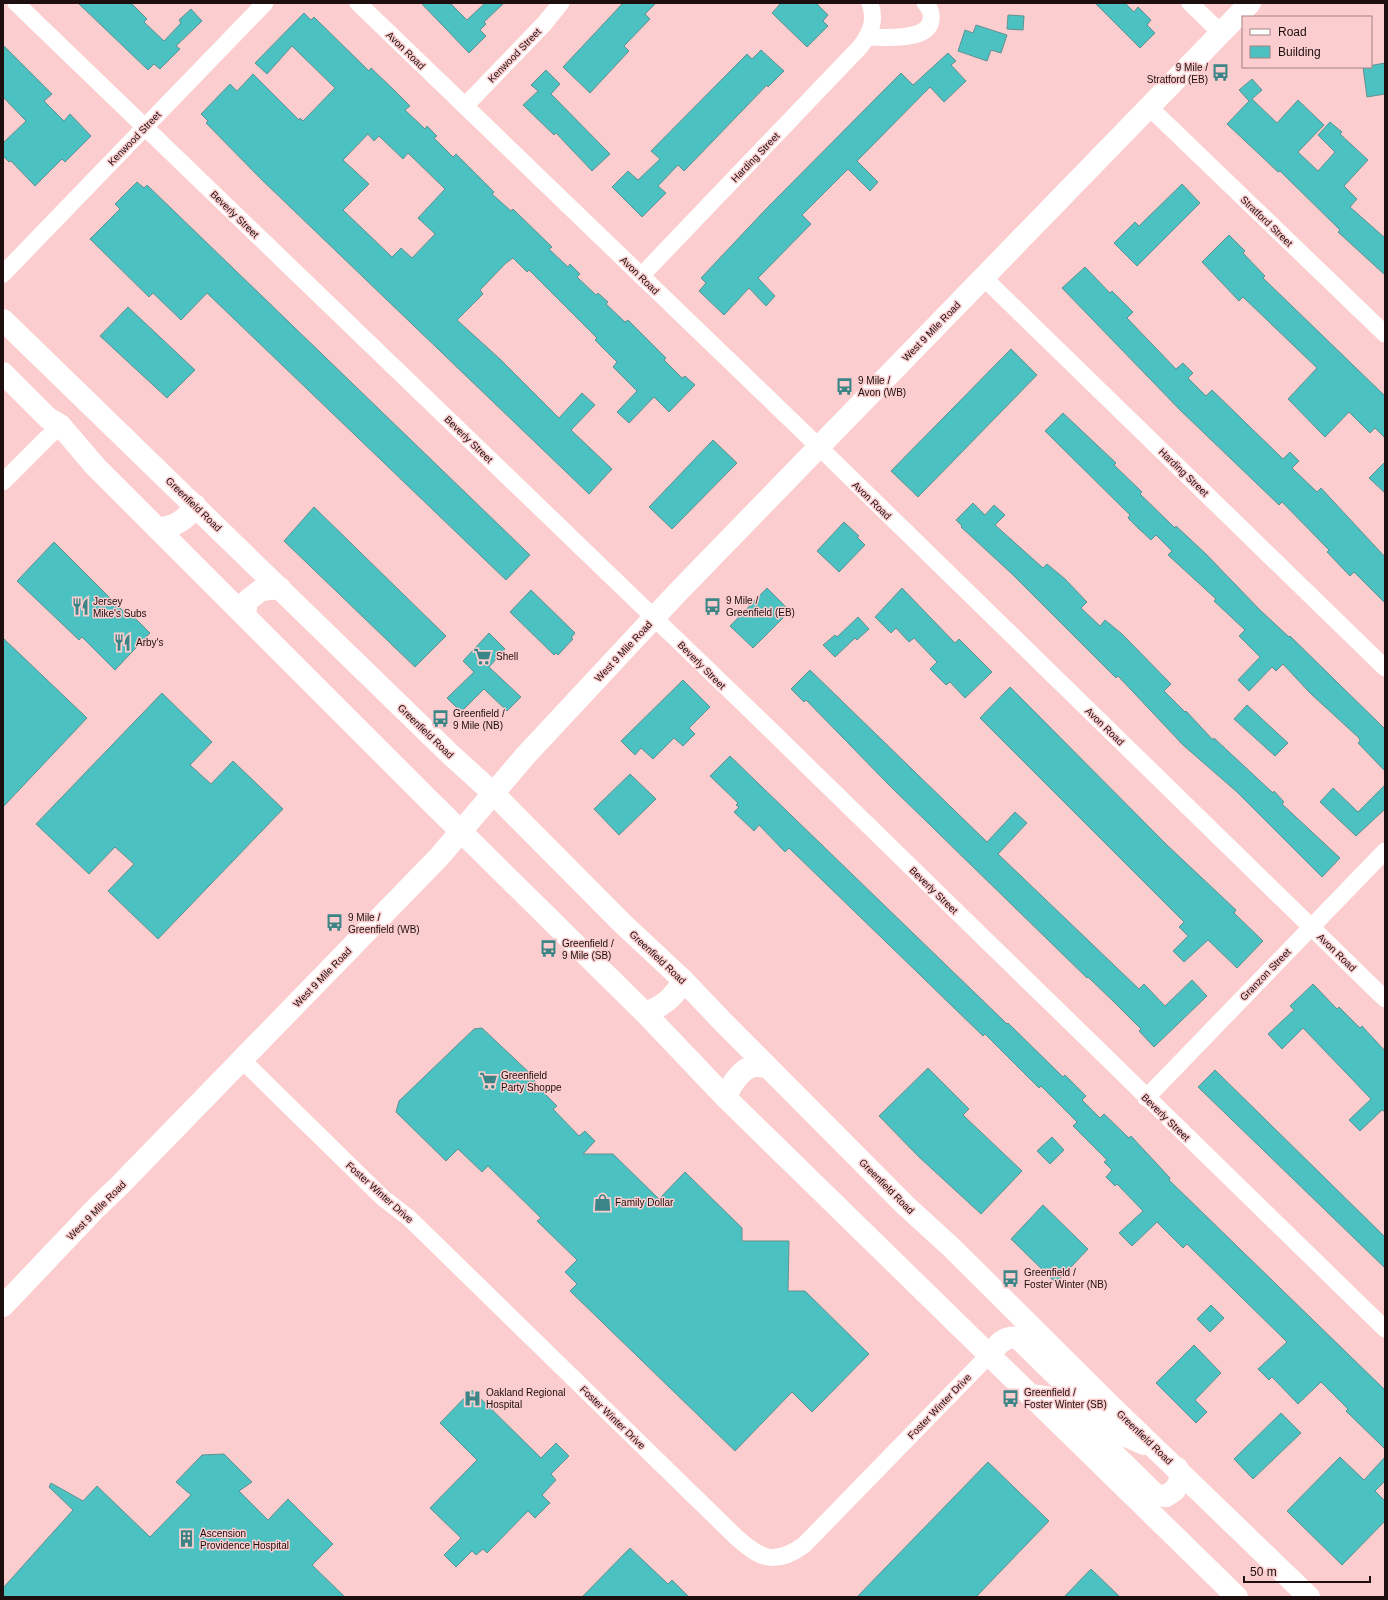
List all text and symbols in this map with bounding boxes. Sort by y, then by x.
legend [1242,16,1372,68]
text: Road [1278,25,1307,39]
street label: Kenwood Street [486,26,543,85]
street label: Avon Road [384,29,427,71]
text: Building [1278,45,1321,59]
place label: 9 Mile / Stratford (EB) [1147,62,1208,85]
bus stop icon: 9 Mile / Stratford (EB) [1211,63,1231,83]
street label: Kenwood Street [106,109,163,168]
street label: Harding Street [729,130,782,184]
street label: Beverly Street [208,189,261,240]
street label: Stratford Street [1238,194,1295,249]
street label: Avon Road [618,254,661,296]
street label: West 9 Mile Road [900,299,963,363]
place label: 9 Mile / Avon (WB) [858,375,906,398]
bus stop icon: 9 Mile / Avon (WB) [835,376,855,396]
street label: Beverly Street [442,414,495,465]
street label: Harding Street [1157,446,1211,499]
street label: Greenfield Road [164,475,224,534]
street label: Avon Road [850,479,893,521]
place label: 9 Mile / Greenfield (EB) [726,595,795,618]
place label: Jersey Mike's Subs [93,596,147,619]
bus stop icon: 9 Mile / Greenfield (EB) [703,596,723,616]
restaurant icon: Jersey Mike's Subs [70,597,90,617]
street label: West 9 Mile Road [592,619,654,684]
restaurant icon: Arby's [113,632,133,652]
place label: Arby's [136,637,163,648]
street label: Beverly Street [676,639,728,692]
supermarket icon: Shell [473,646,493,666]
place label: Shell [496,651,518,662]
street label: Greenfield Road [396,702,456,761]
street label: Avon Road [1083,705,1126,747]
place label: Greenfield / 9 Mile (NB) [453,708,505,731]
bus stop icon: Greenfield / 9 Mile (NB) [430,709,450,729]
street label: Beverly Street [907,865,960,916]
place label: 9 Mile / Greenfield (WB) [348,912,420,935]
bus stop icon: 9 Mile / Greenfield (WB) [325,913,345,933]
street label: Greenfield Road [627,929,688,986]
street label: Avon Road [1315,931,1358,973]
place label: Greenfield / 9 Mile (SB) [562,938,614,961]
bus stop icon: Greenfield / 9 Mile (SB) [539,939,559,959]
street label: West 9 Mile Road [291,945,354,1009]
street label: Granzon Street [1238,946,1293,1003]
place label: Greenfield Party Shoppe [501,1070,562,1093]
supermarket icon: Greenfield Party Shoppe [478,1071,498,1091]
street label: Beverly Street [1139,1092,1192,1143]
street label: Greenfield Road [857,1157,916,1216]
street label: Foster Winter Drive [344,1159,416,1226]
street label: West 9 Mile Road [65,1179,128,1242]
shop icon: Family Dollar [592,1192,612,1212]
place label: Family Dollar [615,1197,674,1208]
place label: Greenfield / Foster Winter (NB) [1024,1267,1107,1290]
bus stop icon: Greenfield / Foster Winter (NB) [1001,1268,1021,1288]
street label: Foster Winter Drive [905,1371,974,1441]
street label: Foster Winter Drive [578,1383,648,1452]
place label: Oakland Regional Hospital [486,1387,566,1410]
place label: Greenfield / Foster Winter (SB) [1024,1387,1107,1410]
hospital icon: Oakland Regional Hospital [463,1388,483,1408]
bus stop icon: Greenfield / Foster Winter (SB) [1001,1388,1021,1408]
street label: Greenfield Road [1115,1408,1175,1467]
place label: Ascension Providence Hospital [200,1528,289,1551]
building icon: Ascension Providence Hospital [177,1529,197,1549]
scale bar [1244,1558,1370,1584]
text: 50 m [1250,1565,1277,1579]

